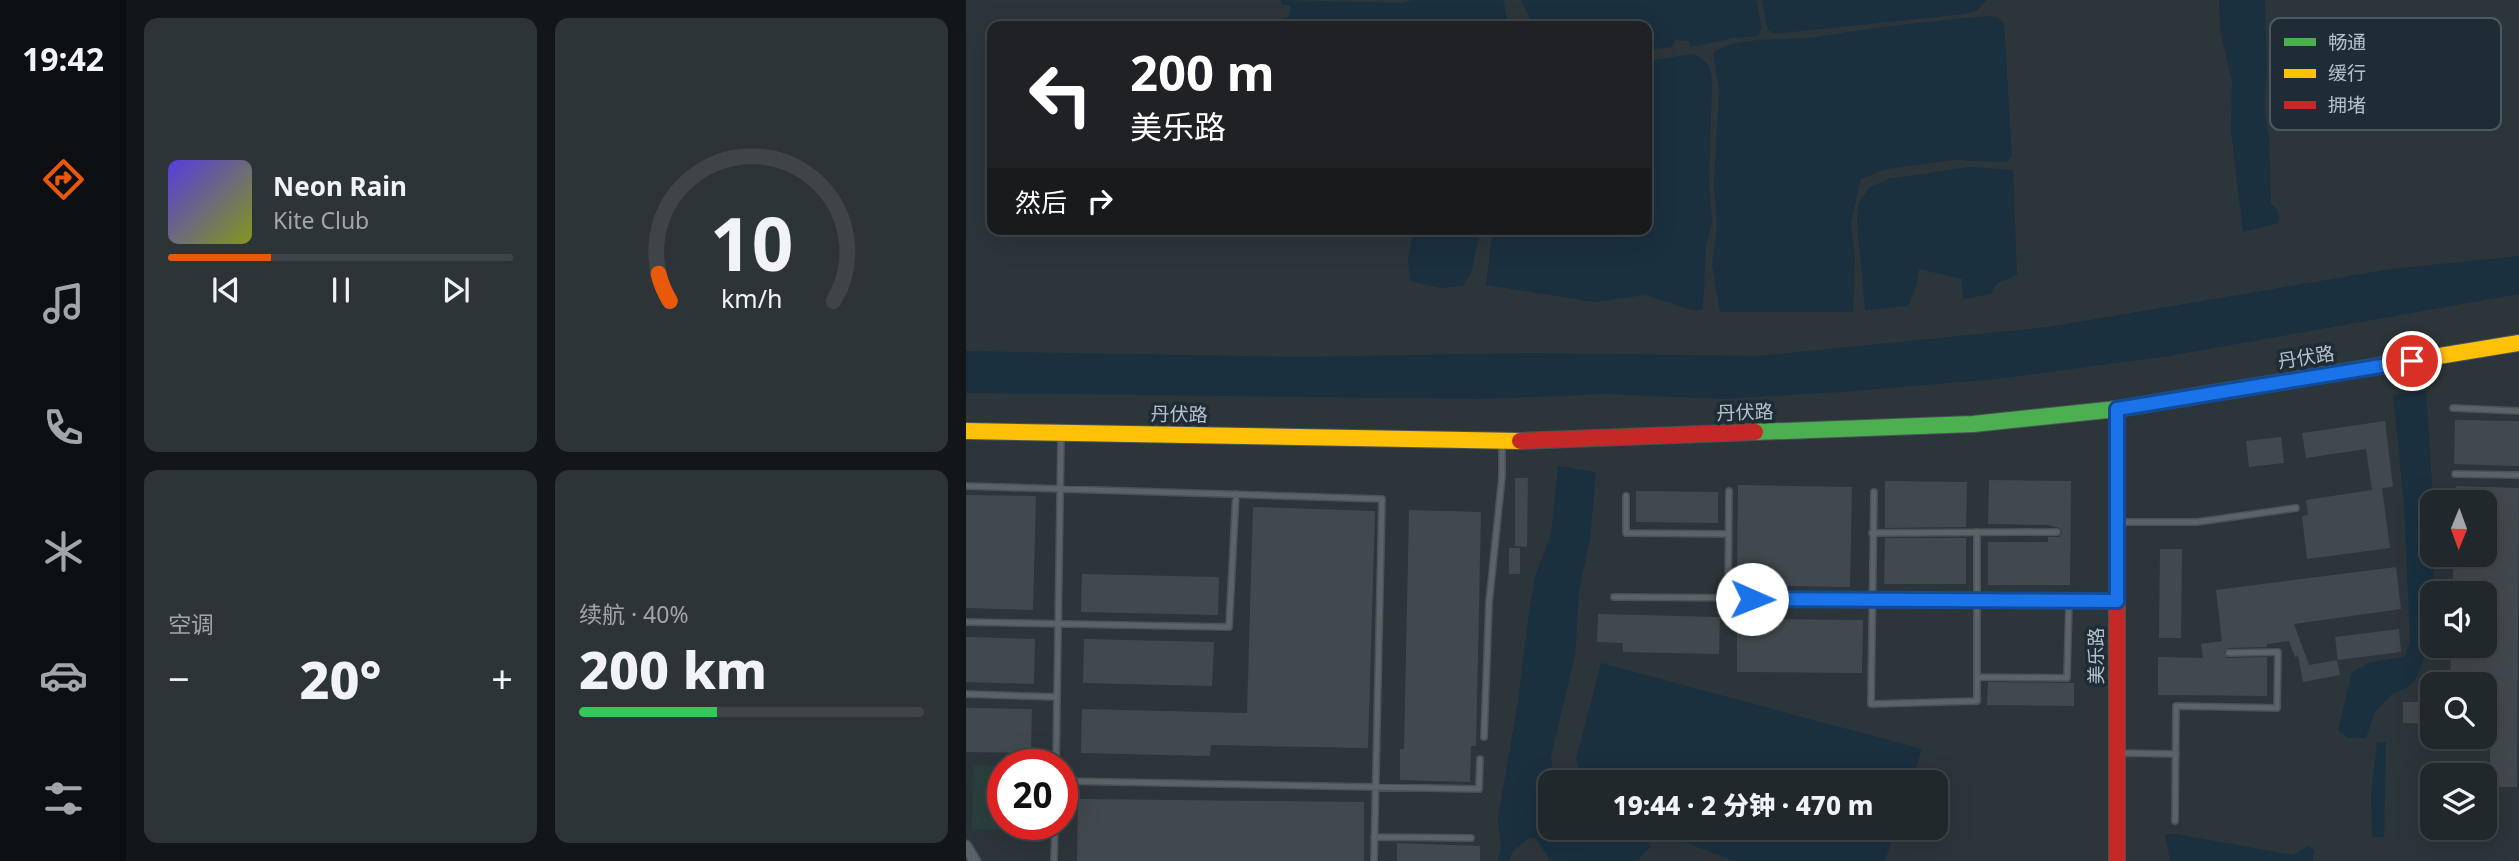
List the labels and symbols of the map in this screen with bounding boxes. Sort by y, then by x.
legend [2270,18,2501,130]
text: 畅通 [2328,29,2366,55]
text: 缓行 [2328,60,2366,86]
text: 拥堵 [2328,92,2366,118]
pin [2382,331,2442,391]
street label: 丹伏路 [2276,340,2336,374]
street label: 丹伏路 [1716,398,1774,426]
street label: 丹伏路 [1150,401,1208,427]
north arrow [2420,490,2497,567]
position arrow [1715,562,1789,636]
street label: 美乐路 [2083,627,2109,685]
speed limit sign: 20 [987,749,1078,840]

